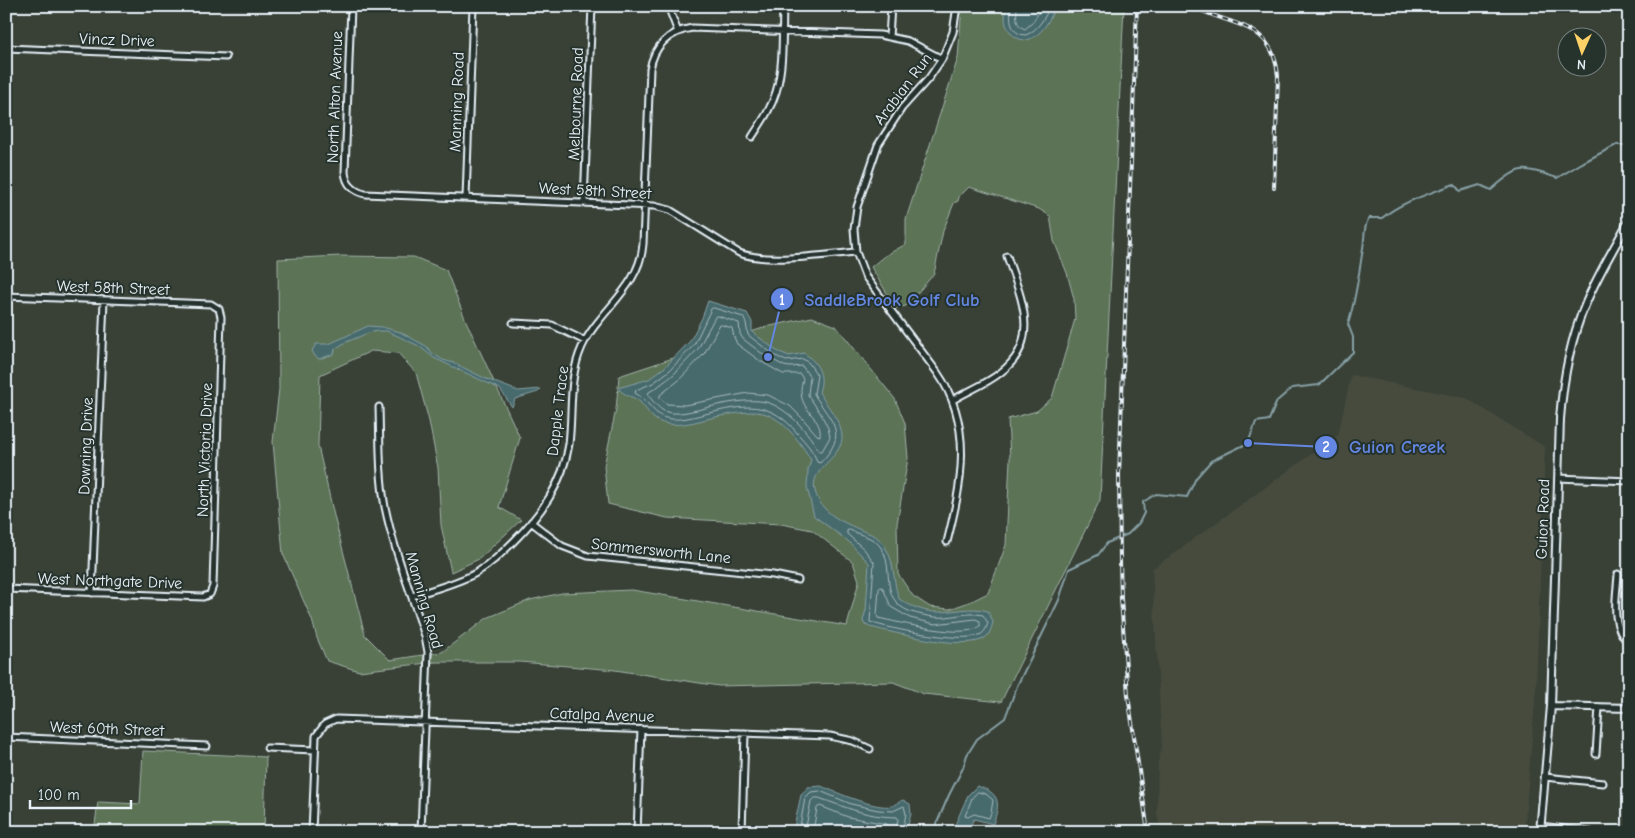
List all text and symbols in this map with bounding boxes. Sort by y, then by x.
north arrow [1558,28,1608,78]
street label: Vincz Drive [79,30,155,50]
street label: North Alton Avenue [324,31,346,163]
street label: Melbourne Road [565,47,587,161]
street label: Arabian Run [870,50,936,128]
street label: Manning Road [446,52,468,152]
text: N [1576,56,1586,73]
street label: West 58th Street [538,179,652,203]
street label: West 58th Street [56,277,170,299]
callout: SaddleBrook Golf Club [770,283,990,316]
text: SaddleBrook Golf Club [805,290,979,311]
text: 1 [779,291,785,309]
street label: Dapple Trace [544,365,572,457]
street label: North Victoria Drive [194,383,216,517]
street label: Downing Drive [75,397,97,495]
callout: Guion Creek [1314,430,1455,463]
text: Guion Creek [1349,437,1445,458]
text: 2 [1322,438,1330,456]
street label: Guion Road [1533,478,1553,560]
street label: Sommersworth Lane [590,535,732,567]
street label: Manning Road [402,549,446,651]
street label: West Northgate Drive [37,569,183,593]
street label: Catalpa Avenue [549,704,655,726]
street label: West 60th Street [50,718,165,740]
scale bar [30,778,131,810]
text: 100 m [38,786,80,804]

